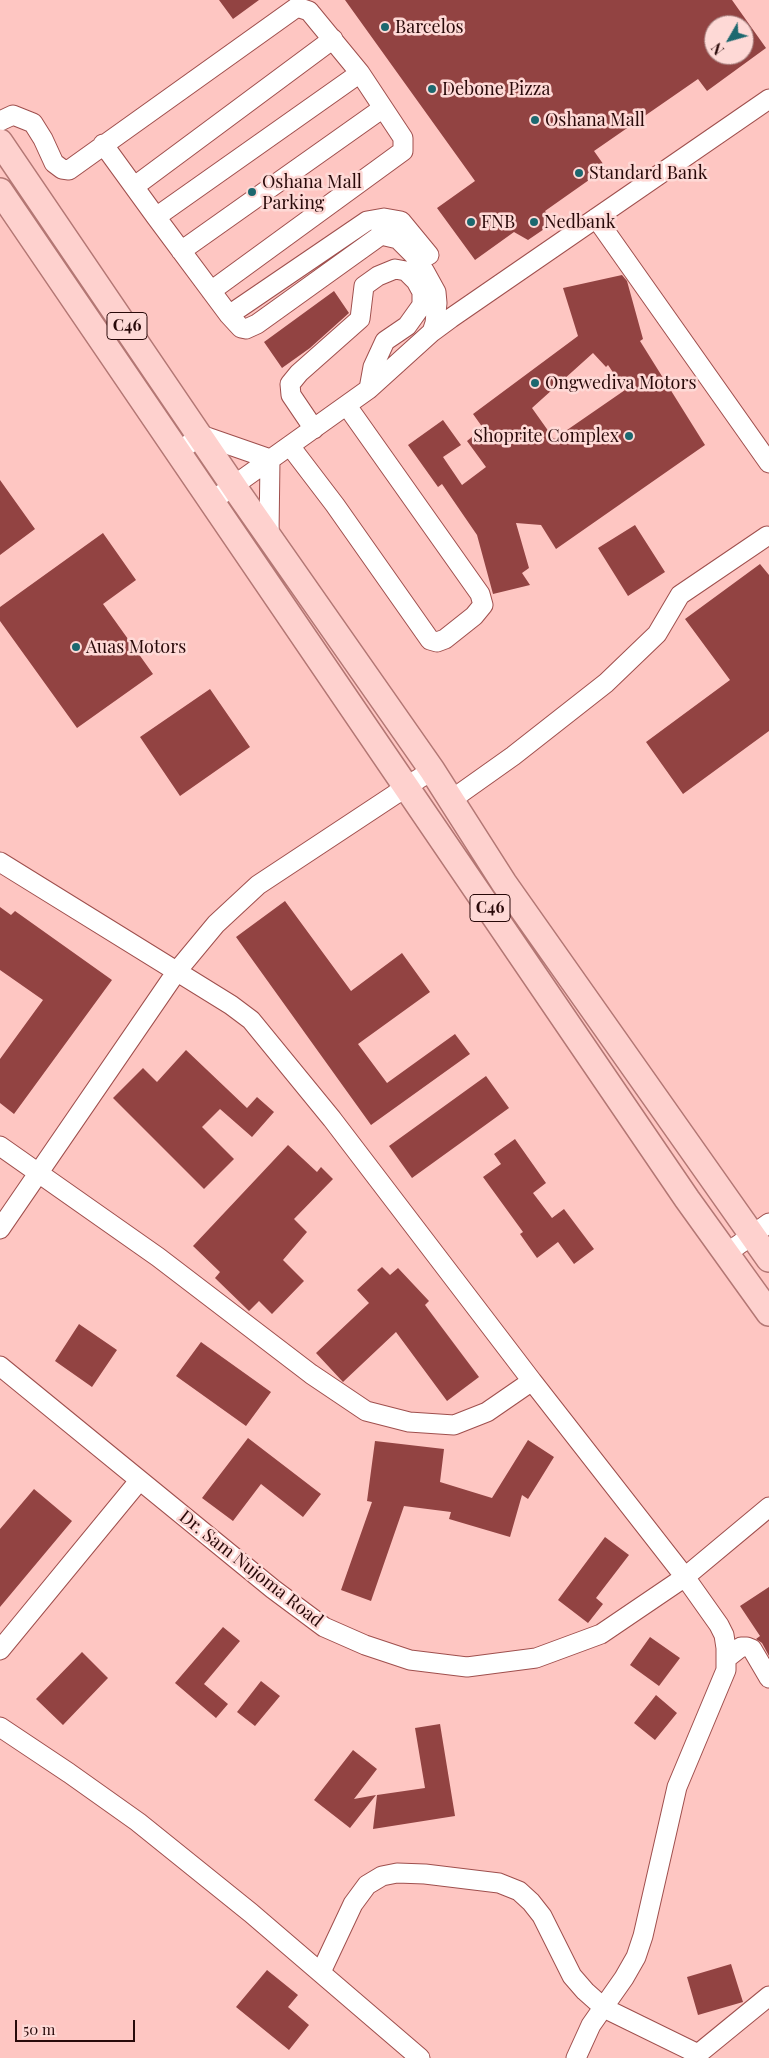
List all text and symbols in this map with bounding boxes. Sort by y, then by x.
north arrow [704,15,754,65]
place label: Barcelos [395,16,464,38]
marker: Barcelos [379,21,391,33]
text: N [707,39,728,59]
place label: Debone Pizza [442,78,550,100]
marker: Debone Pizza [426,83,438,95]
place label: Oshana Mall [545,109,645,131]
marker: Oshana Mall [529,114,541,126]
place label: Standard Bank [589,162,708,184]
marker: Standard Bank [573,167,585,179]
place label: Oshana Mall Parking [262,171,362,213]
marker: Oshana Mall Parking [246,186,258,198]
place label: FNB [481,211,515,233]
place label: Nedbank [544,211,616,233]
marker: FNB [465,216,477,228]
marker: Nedbank [528,216,540,228]
road number: C46 [107,312,147,340]
place label: Ongwediva Motors [545,372,696,394]
marker: Ongwediva Motors [529,377,541,389]
place label: Shoprite Complex [473,425,619,447]
marker: Shoprite Complex [623,430,635,442]
place label: Auas Motors [86,636,186,658]
marker: Auas Motors [70,641,82,653]
road number: C46 [470,894,510,921]
street label: Dr. Sam Nujoma Road [175,1506,327,1632]
scale bar [18,2010,138,2042]
text: 50 m [23,2019,55,2039]

